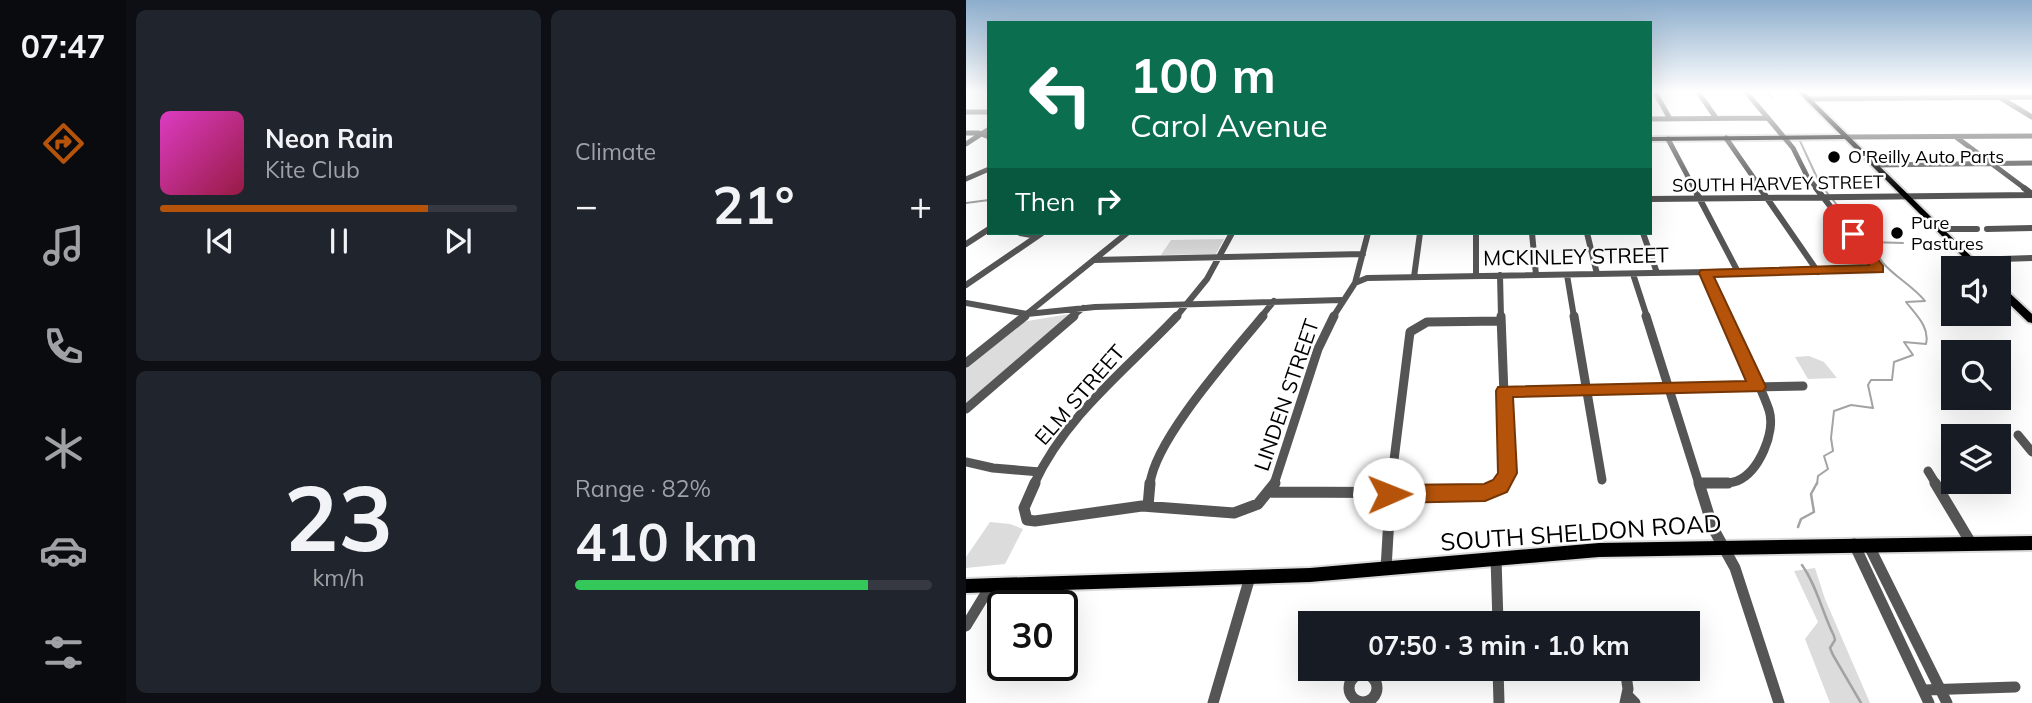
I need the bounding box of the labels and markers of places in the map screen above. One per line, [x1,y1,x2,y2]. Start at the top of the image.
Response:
place label: O'Reilly Auto Parts [1848,145,2004,168]
marker: O'Reilly Auto Parts [1826,149,1842,165]
pin [1823,204,1883,264]
place label: Pure Pastures [1911,211,1984,255]
marker: Pure Pastures [1889,225,1905,241]

